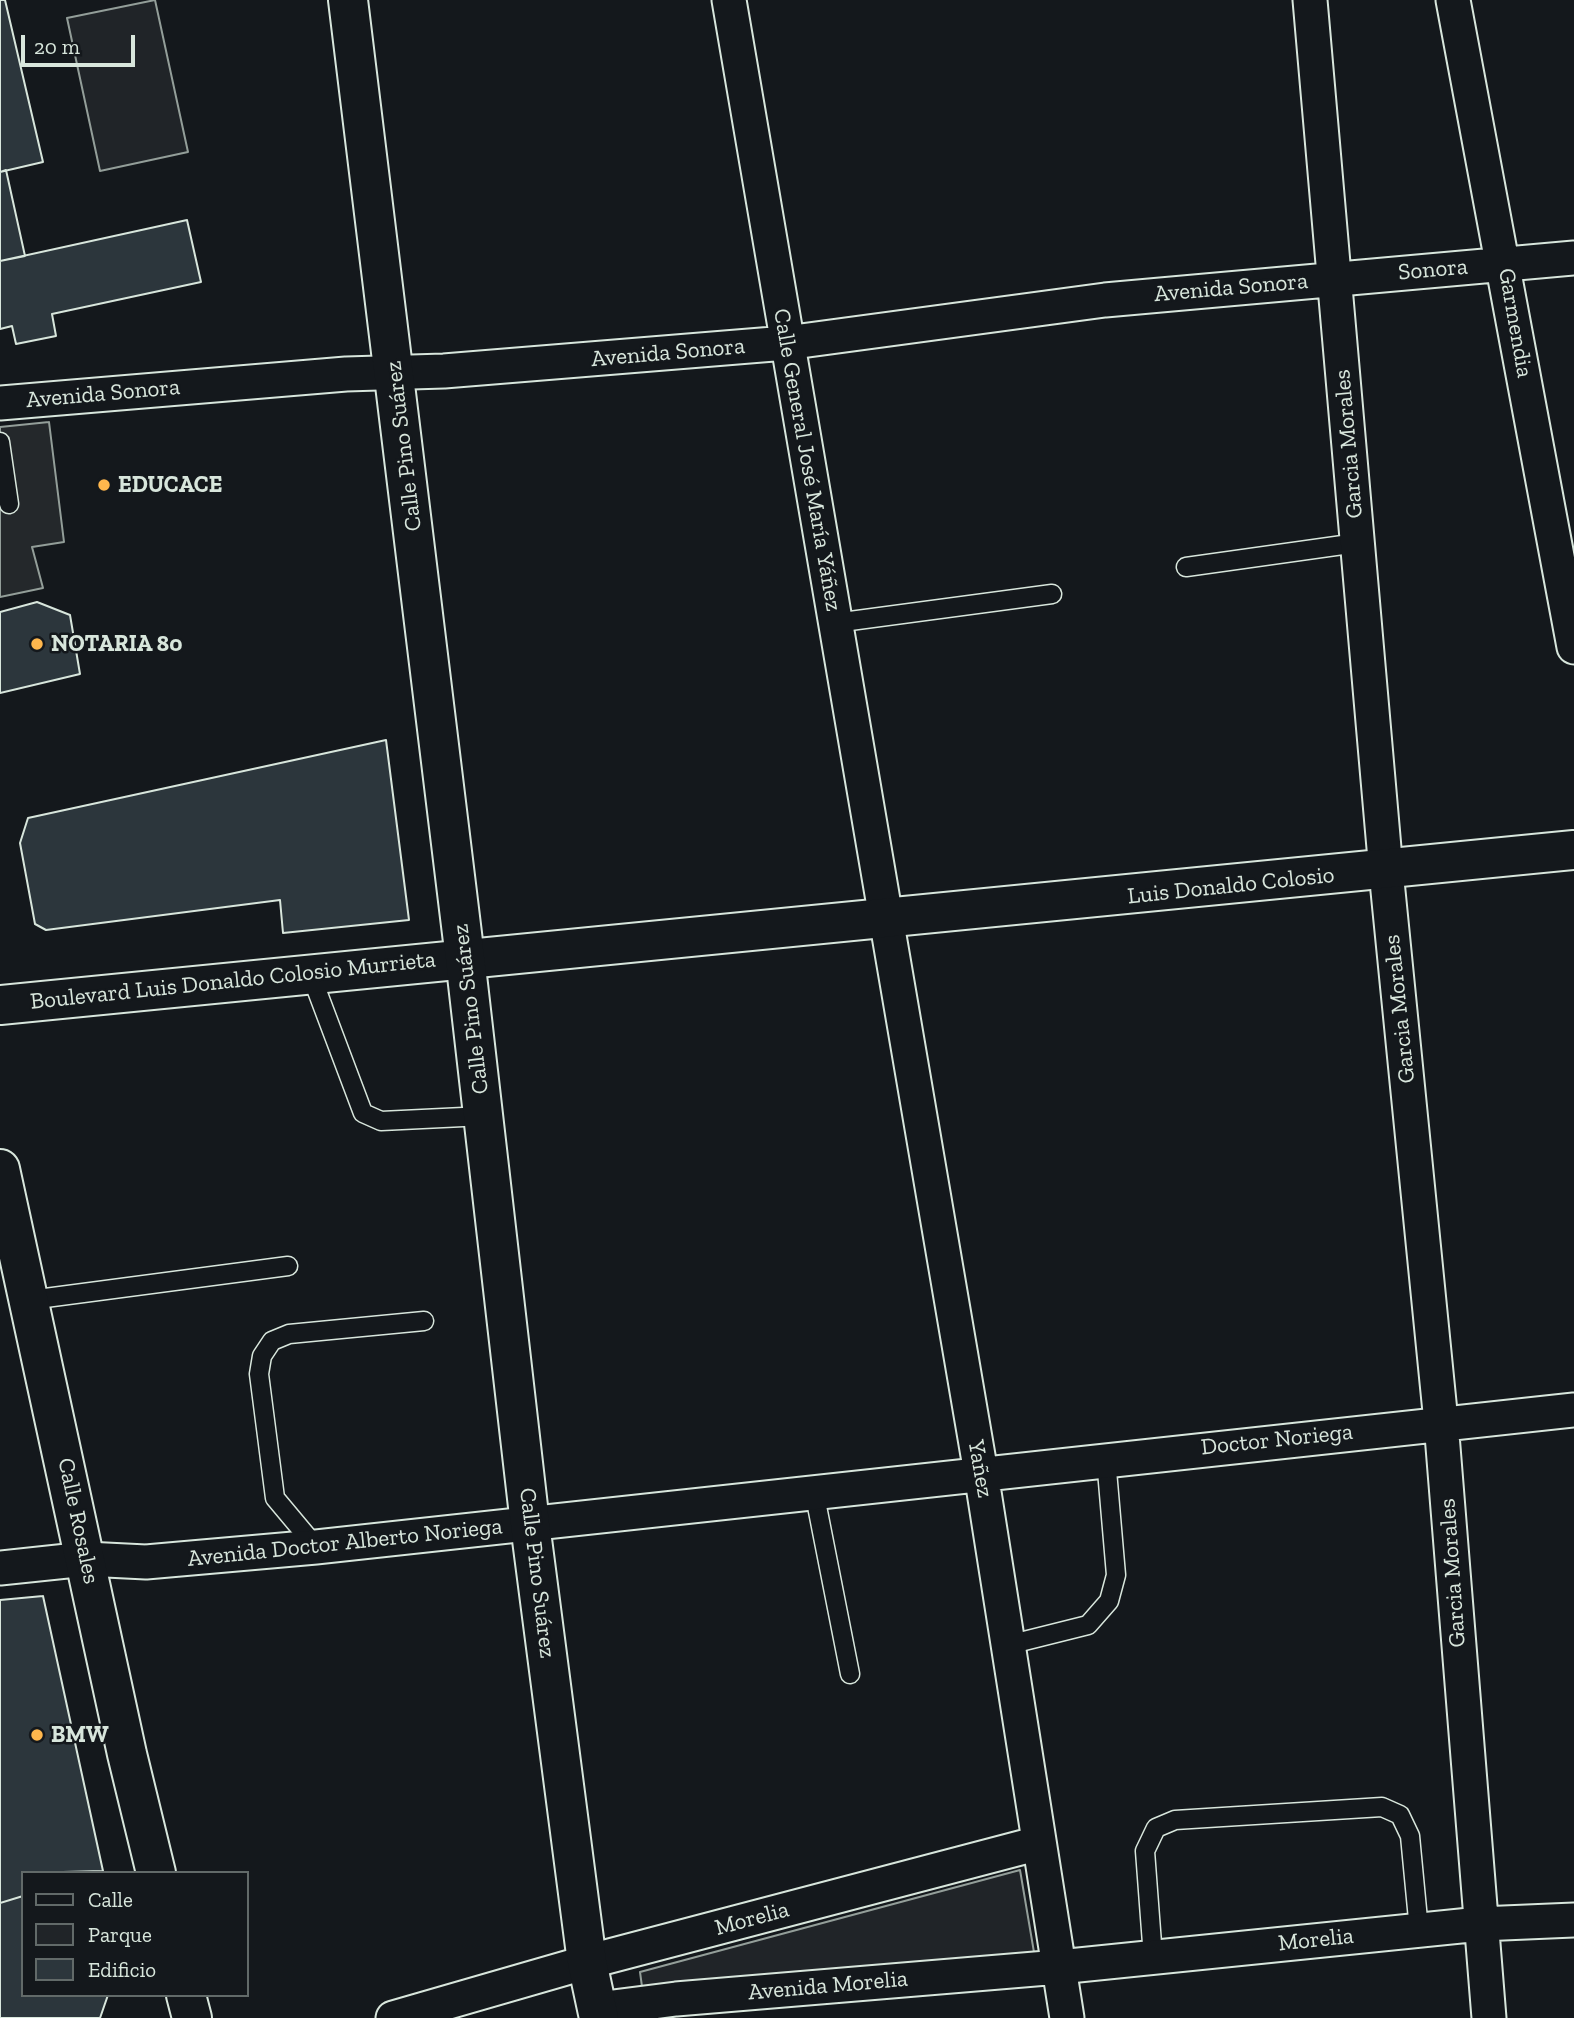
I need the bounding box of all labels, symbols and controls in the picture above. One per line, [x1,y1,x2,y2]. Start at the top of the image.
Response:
scale bar [24,21,138,65]
text: 20 m [34,34,80,59]
street label: Sonora [1397,253,1469,287]
street label: Garmendia [1492,266,1538,380]
street label: Avenida Sonora [1153,268,1309,308]
street label: Calle General José María Yáñez [767,307,847,613]
street label: Avenida Sonora [590,333,746,373]
street label: Calle Pino Suárez [380,359,428,533]
street label: Garcia Morales [1329,368,1369,520]
street label: Avenida Sonora [25,374,181,414]
place label: EDUCACE [118,471,222,499]
marker: EDUCACE [96,477,112,493]
place label: NOTARIA 80 [51,630,182,658]
marker: NOTARIA 80 [29,636,45,652]
street label: Luis Donaldo Colosio [1126,861,1336,911]
street label: Calle Pino Suárez [447,922,495,1096]
street label: Garcia Morales [1378,933,1422,1085]
street label: Boulevard Luis Donaldo Colosio Murrieta [29,946,437,1016]
street label: Doctor Noriega [1200,1418,1354,1462]
street label: Yañez [961,1438,999,1500]
street label: Calle Rosales [51,1455,105,1587]
street label: Calle Pino Suárez [513,1486,561,1660]
street label: Garcia Morales [1434,1498,1472,1648]
street label: Avenida Doctor Alberto Noriega [186,1513,504,1573]
place label: BMW [51,1721,109,1749]
marker: BMW [29,1727,45,1743]
legend [21,1871,248,1997]
text: Calle [88,1887,133,1912]
street label: Morelia [712,1896,792,1942]
text: Parque [88,1922,152,1947]
street label: Morelia [1277,1922,1355,1958]
text: Edificio [88,1957,156,1982]
street label: Avenida Morelia [747,1965,909,2007]

